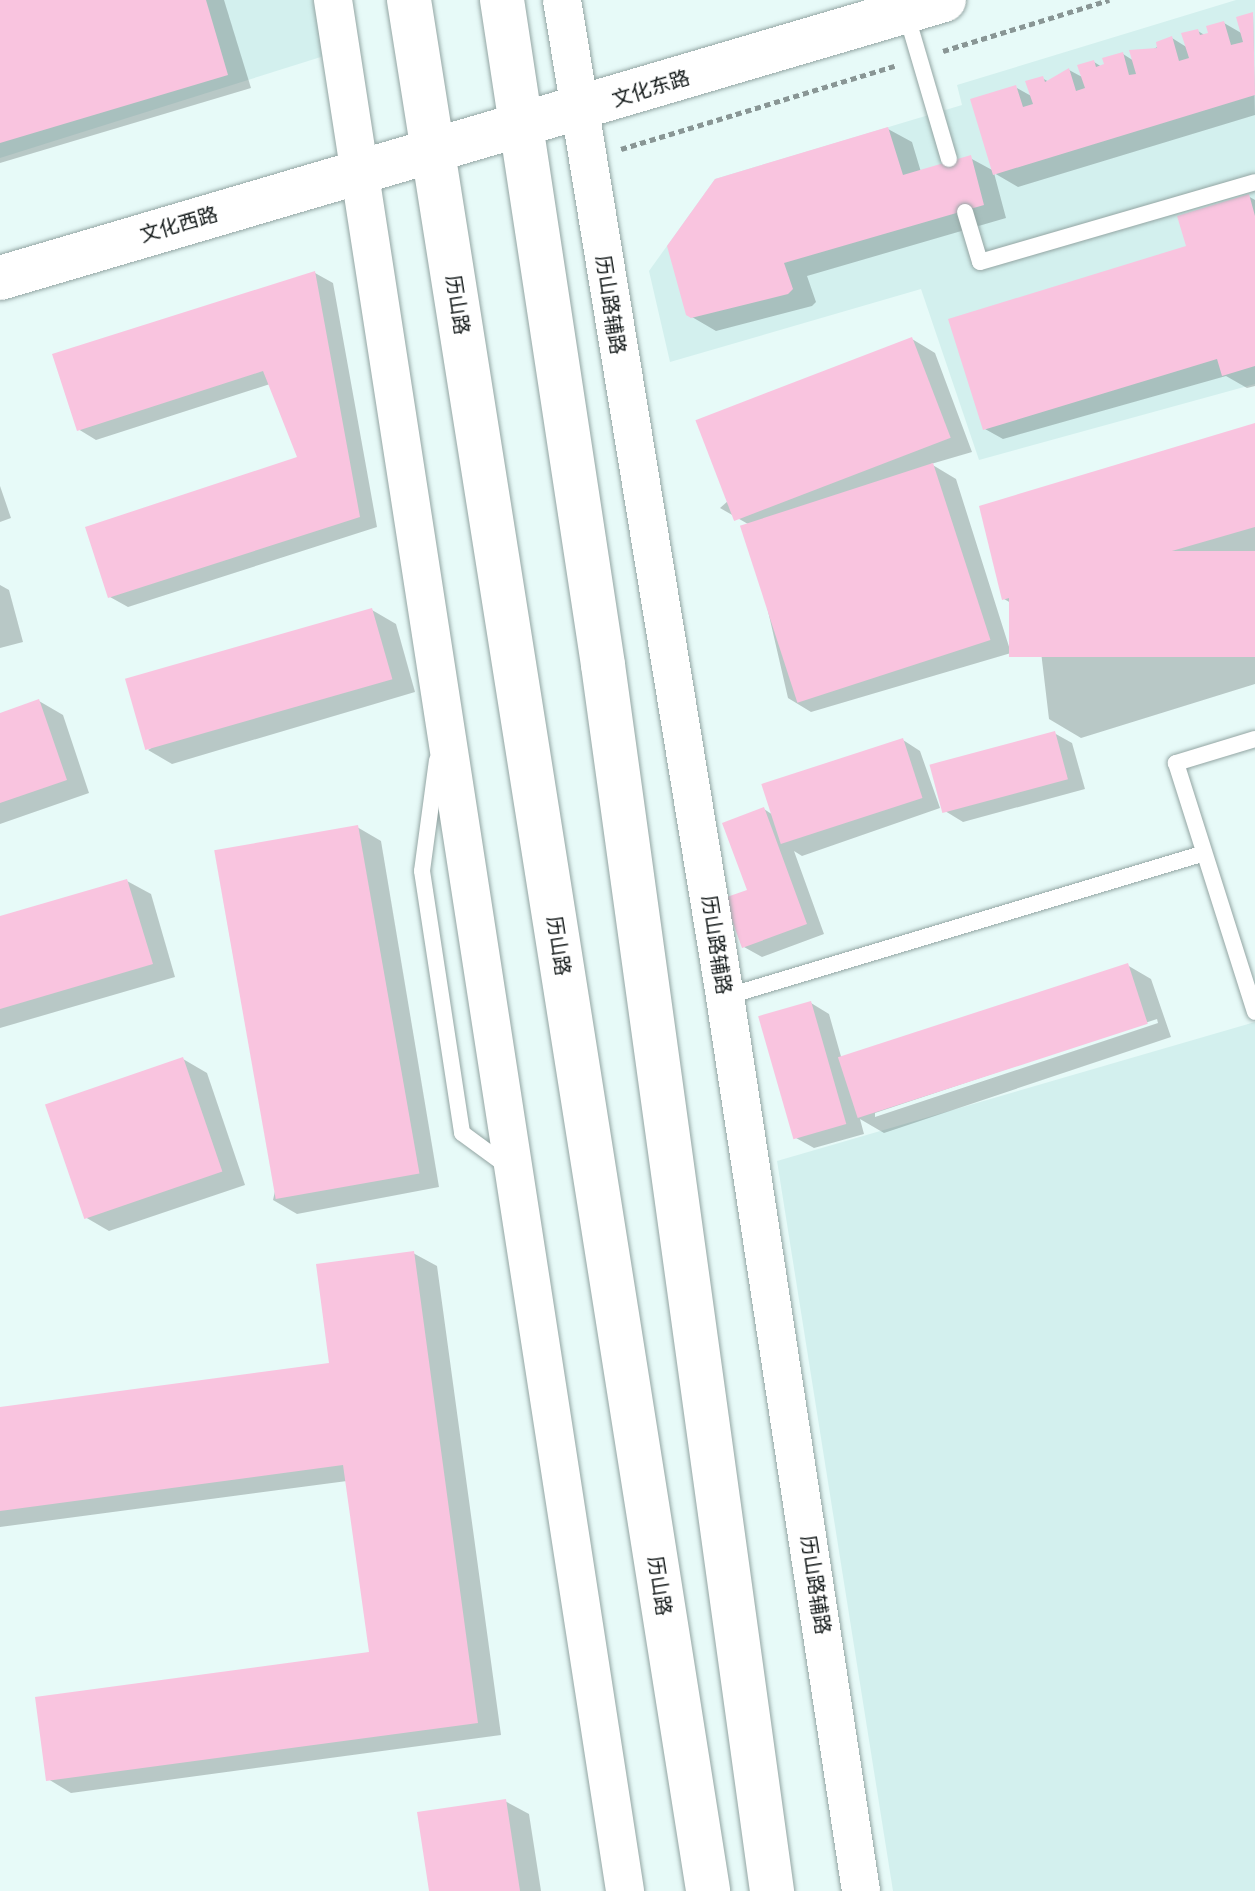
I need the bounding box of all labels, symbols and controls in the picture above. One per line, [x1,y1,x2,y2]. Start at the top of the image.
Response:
street label: 文化东路 [609,66,693,112]
street label: 文化西路 [137,202,221,248]
street label: 历山路辅路 [590,254,630,356]
street label: 历山路 [440,273,474,337]
street label: 历山路辅路 [696,894,736,996]
street label: 历山路 [541,914,575,978]
street label: 历山路辅路 [795,1534,835,1636]
street label: 历山路 [642,1554,676,1618]

